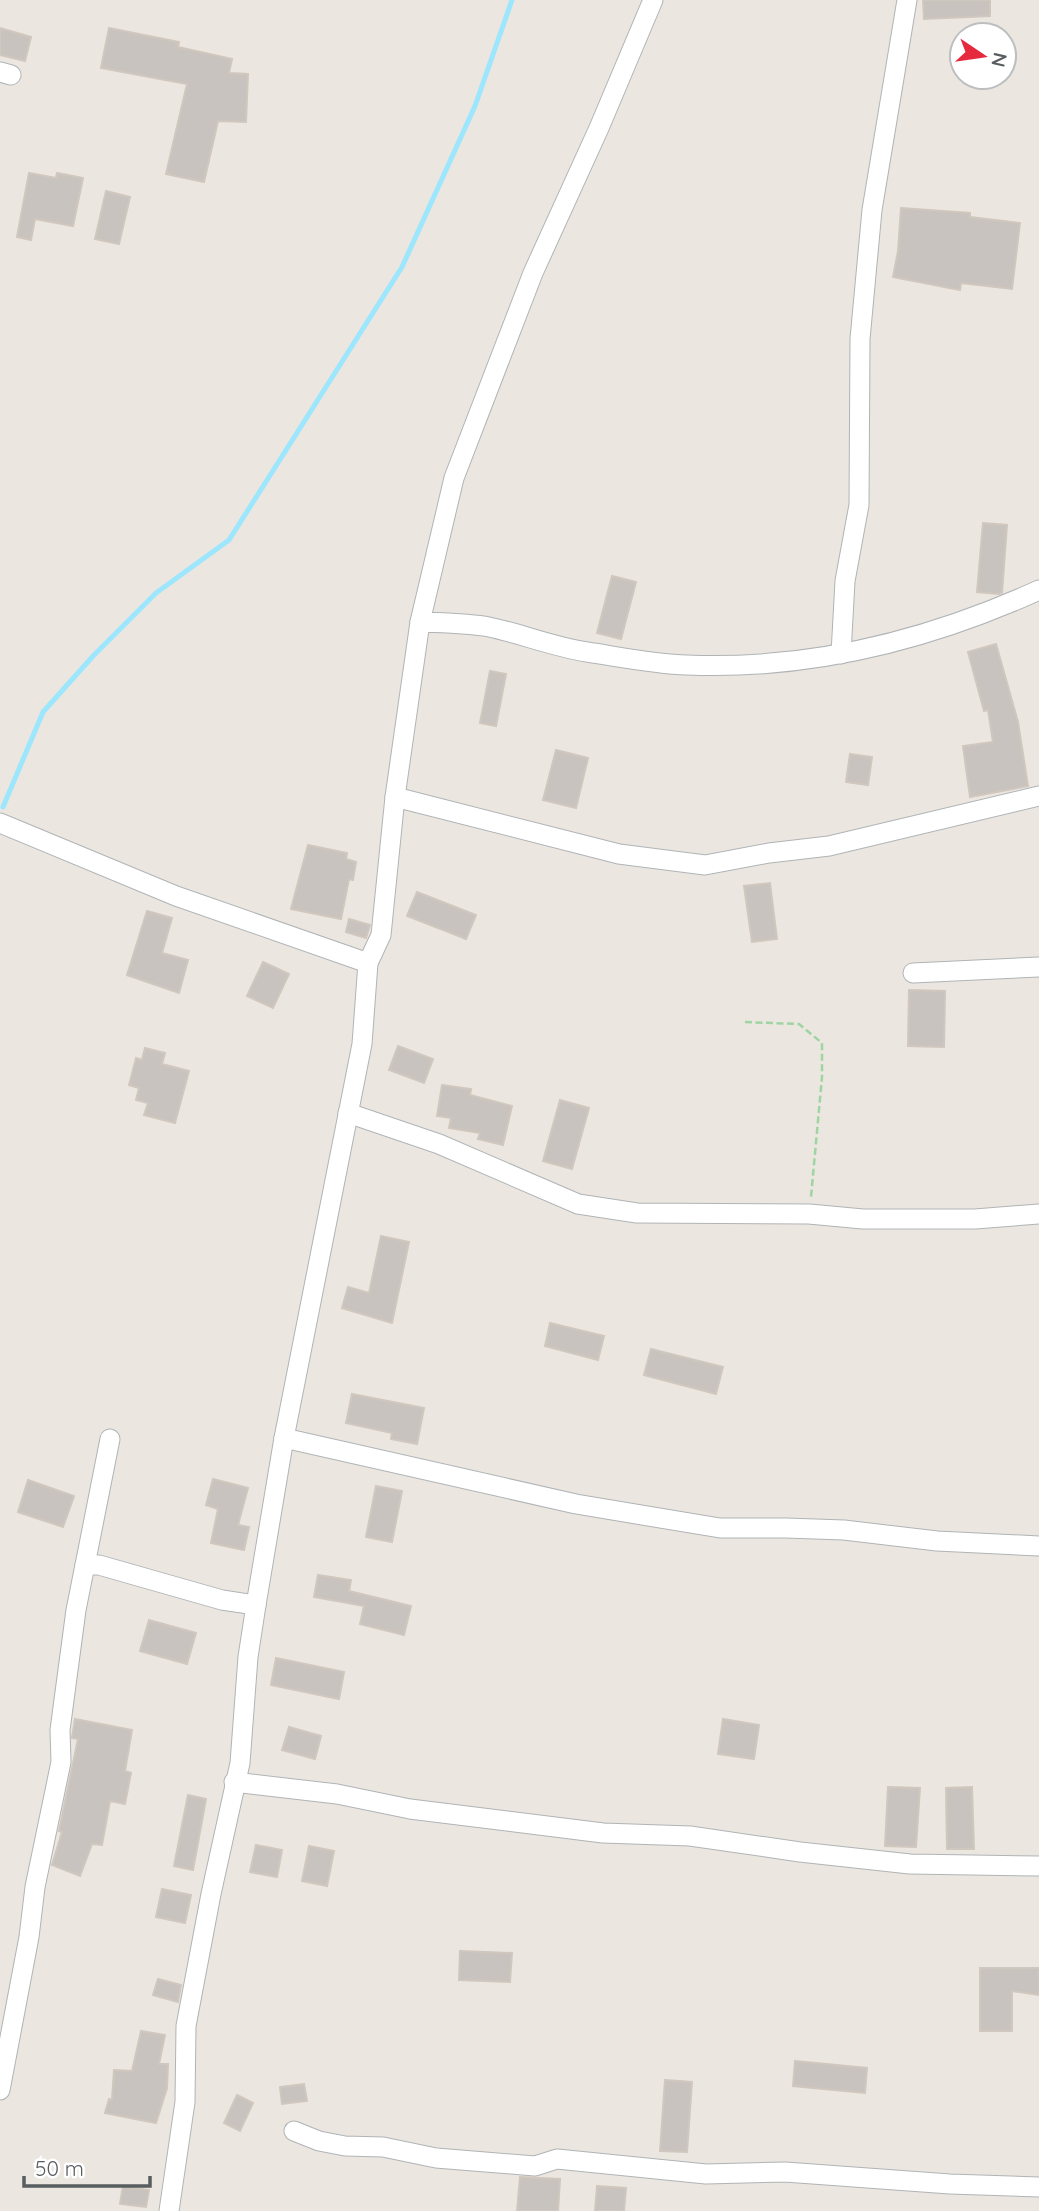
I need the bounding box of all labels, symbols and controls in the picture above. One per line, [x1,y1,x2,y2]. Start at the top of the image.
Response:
north arrow [948,21,1018,91]
text: N [986,50,1013,69]
scale bar [24,2144,150,2188]
text: 50 m [35,2155,84,2181]

